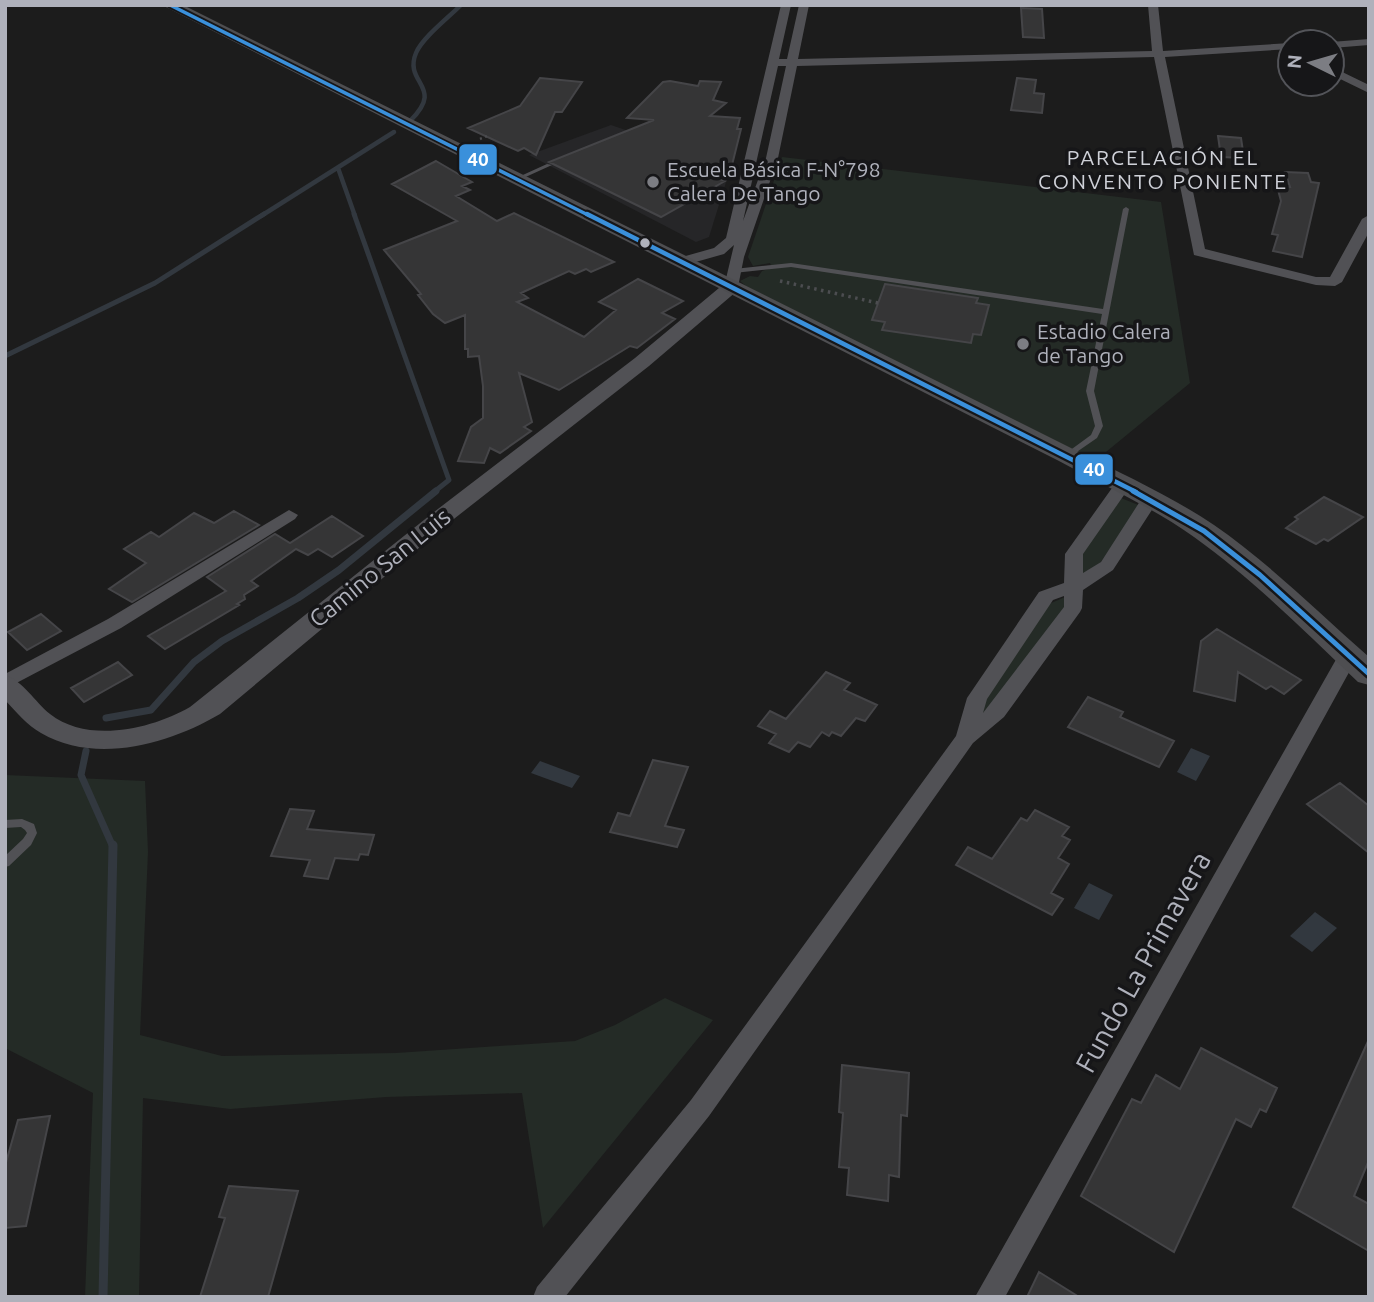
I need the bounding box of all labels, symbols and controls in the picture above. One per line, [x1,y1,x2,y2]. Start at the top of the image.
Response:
north arrow [1276,28,1346,98]
text: N [1282,53,1306,70]
line badge: 40 [458,143,498,176]
district label: PARCELACIÓN EL CONVENTO PONIENTE [1038,145,1288,193]
text: 40 [467,148,489,170]
place label: Escuela Básica F-N°798 Calera De Tango [667,157,881,205]
marker: Escuela Básica F-N°798 Calera De Tango [645,174,661,190]
unlabelled marker [638,236,652,250]
place label: Estadio Calera de Tango [1037,319,1171,367]
marker: Estadio Calera de Tango [1015,336,1031,352]
line badge: 40 [1074,453,1114,486]
text: 40 [1083,458,1105,480]
street label: Camino San Luis [304,503,455,633]
street label: Fundo La Primavera [1069,846,1216,1077]

